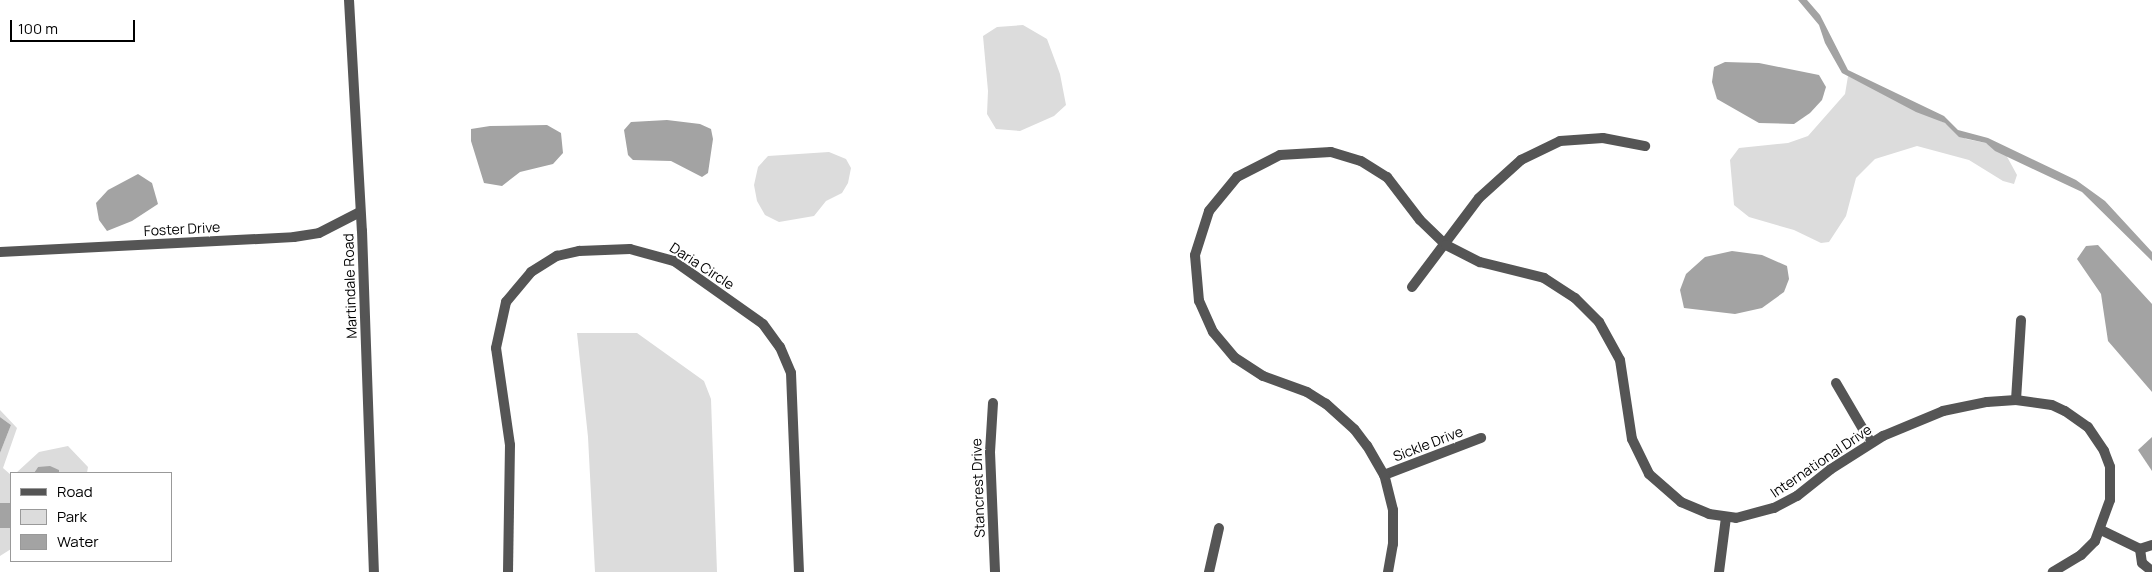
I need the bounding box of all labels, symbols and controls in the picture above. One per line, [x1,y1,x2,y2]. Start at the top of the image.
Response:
scale bar [12,10,138,42]
text: 100 m [18,18,58,39]
street label: Foster Drive [143,219,221,239]
street label: Martindale Road [340,233,360,339]
street label: Daria Circle [667,239,737,293]
street label: International Drive [1767,421,1875,501]
street label: Sickle Drive [1391,423,1465,465]
street label: Stancrest Drive [968,438,988,538]
legend [10,472,172,562]
text: Road [57,481,93,502]
text: Park [57,506,87,527]
text: Water [57,531,99,552]

